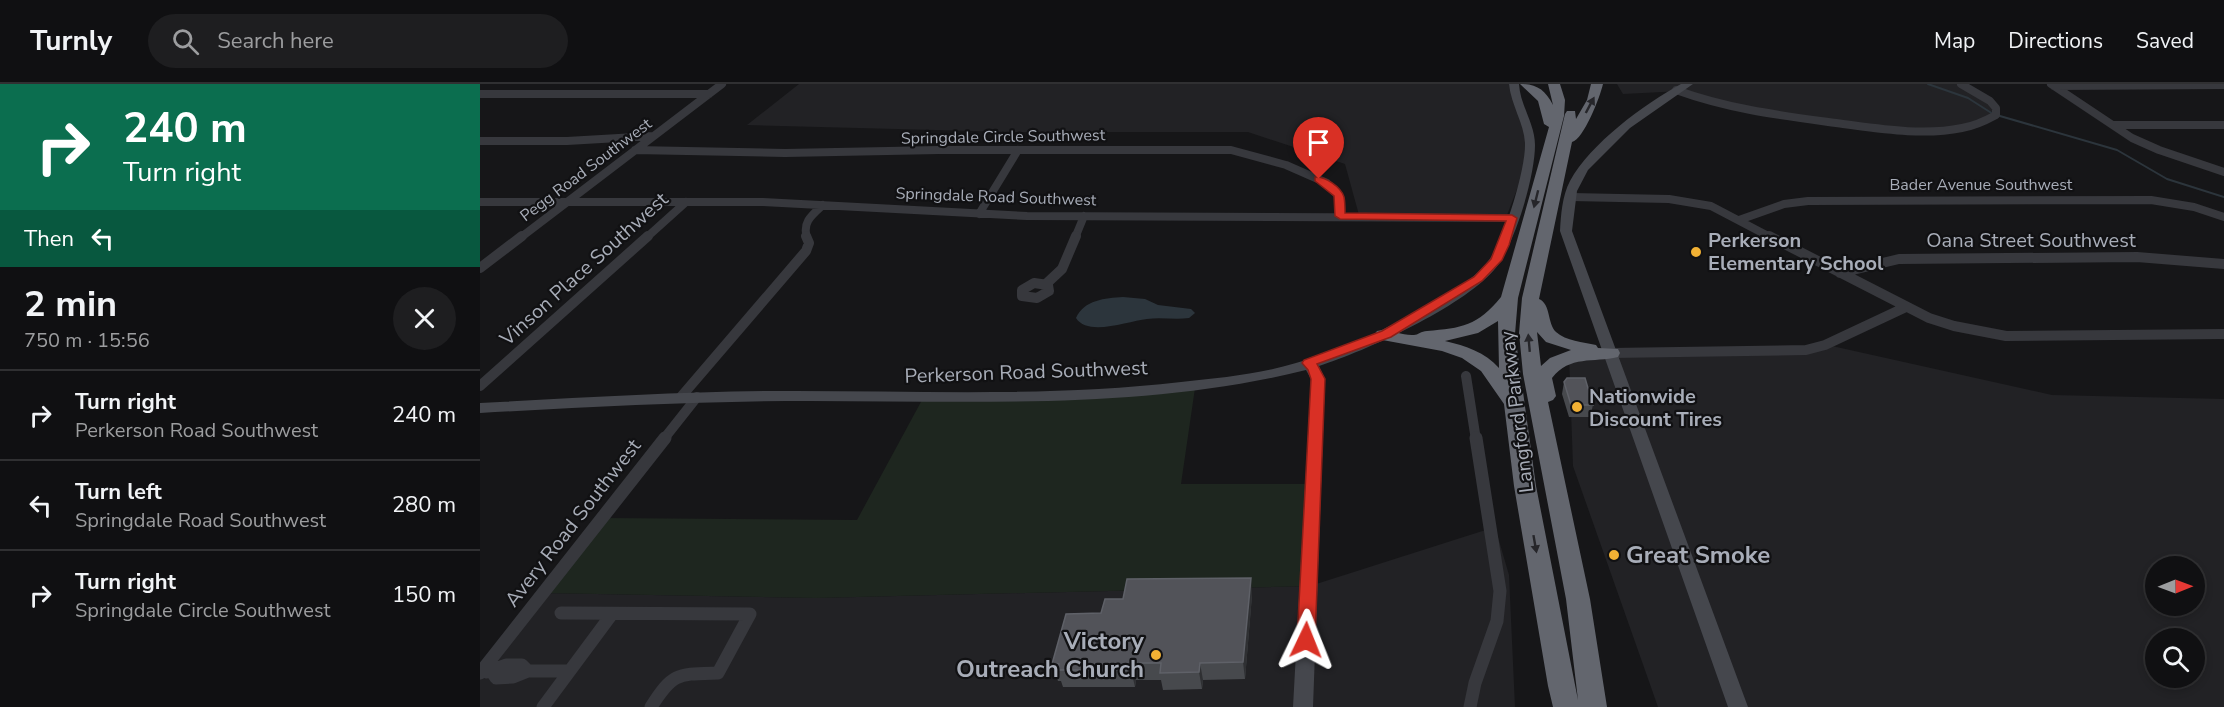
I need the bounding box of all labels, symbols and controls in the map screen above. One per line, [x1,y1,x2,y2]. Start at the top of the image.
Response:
search box [148,14,568,68]
text: Turnly [30,22,112,60]
icon: search [169,25,202,58]
text: Search here [217,26,334,56]
text: Map [1934,27,1975,55]
text: Directions [2008,27,2103,55]
text: Saved [2136,27,2194,55]
one-way arrow [1585,96,1595,113]
text: 240 m [123,100,247,157]
icon: right [24,108,102,186]
street label: Pegg Road Southwest [516,113,657,227]
pin [1293,117,1344,179]
street label: Springdale Circle Southwest [901,124,1106,150]
icon: arrive [1302,126,1335,159]
text: Turn right [123,154,241,191]
street label: Bader Avenue Southwest [1890,174,2073,196]
street label: Springdale Road Southwest [895,183,1097,212]
street label: Vinson Place Southwest [493,185,675,353]
one-way arrow [1531,190,1541,208]
icon: left [86,222,119,255]
text: Then [24,224,74,254]
place label: Perkerson Elementary School [1708,227,1884,277]
street label: Oana Street Southwest [1926,227,2137,254]
marker: Perkerson Elementary School [1689,245,1703,259]
text: 2 min [24,280,117,329]
button: close [393,287,456,350]
text: 750 m · 15:56 [24,327,150,354]
street label: Langford Parkway [1494,329,1540,494]
one-way arrow [1524,333,1534,352]
street label: Perkerson Road Southwest [904,354,1149,390]
place label: Nationwide Discount Tires [1589,383,1722,433]
text: Turn right [75,387,176,417]
icon: right [24,399,57,432]
text: 240 m [392,400,456,430]
marker: Nationwide Discount Tires [1570,400,1584,414]
text: Perkerson Road Southwest [75,417,318,444]
street label: Avery Road Southwest [499,433,648,613]
text: Turn left [75,477,162,507]
icon: left [24,489,57,522]
text: 280 m [392,490,456,520]
text: Springdale Road Southwest [75,507,326,534]
one-way arrow [1531,534,1540,553]
place label: Great Smoke [1626,539,1770,571]
marker: Great Smoke [1607,548,1621,562]
north arrow [2145,556,2205,616]
map controls [2145,556,2205,688]
text: Turn right [75,567,176,597]
icon: right [24,579,57,612]
text: 150 m [392,580,456,610]
text: Springdale Circle Southwest [75,597,330,624]
position arrow [1274,608,1338,672]
place label: Victory Outreach Church [956,625,1144,685]
button: search [2145,628,2205,688]
marker: Victory Outreach Church [1149,648,1163,662]

